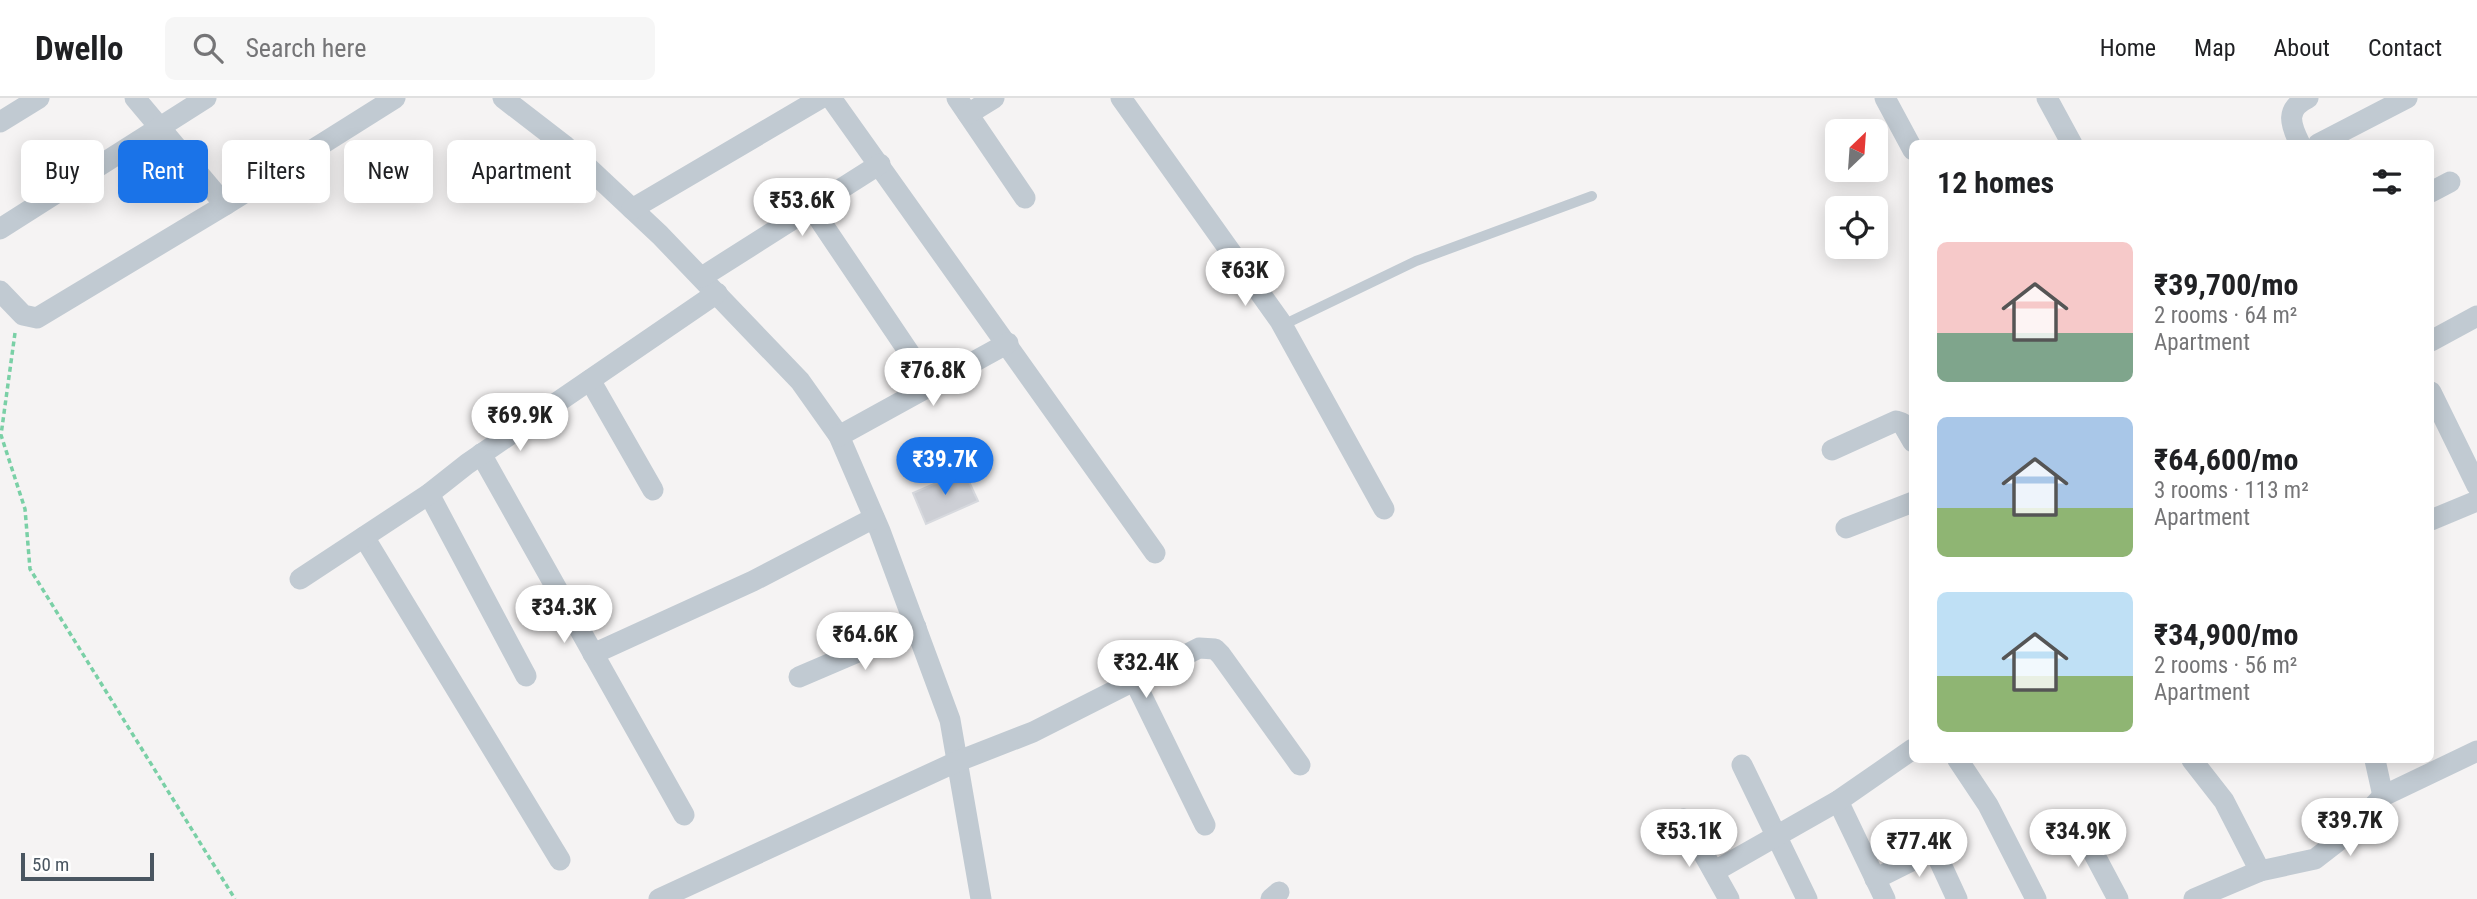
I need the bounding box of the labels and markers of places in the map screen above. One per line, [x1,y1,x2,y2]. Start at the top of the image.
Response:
pin: ₹53.6K [745,178,859,238]
pin: ₹63K [1204,248,1286,308]
pin: ₹76.8K [876,348,990,408]
pin: ₹69.9K [463,394,577,453]
pin: ₹39.7K [888,438,1002,497]
pin: ₹34.3K [507,586,621,645]
pin: ₹64.6K [808,612,922,672]
pin: ₹32.4K [1089,640,1203,700]
pin: ₹39.7K [2293,798,2407,858]
pin: ₹53.1K [1632,810,1746,869]
pin: ₹34.9K [2021,810,2135,869]
pin: ₹77.4K [1862,820,1976,879]

